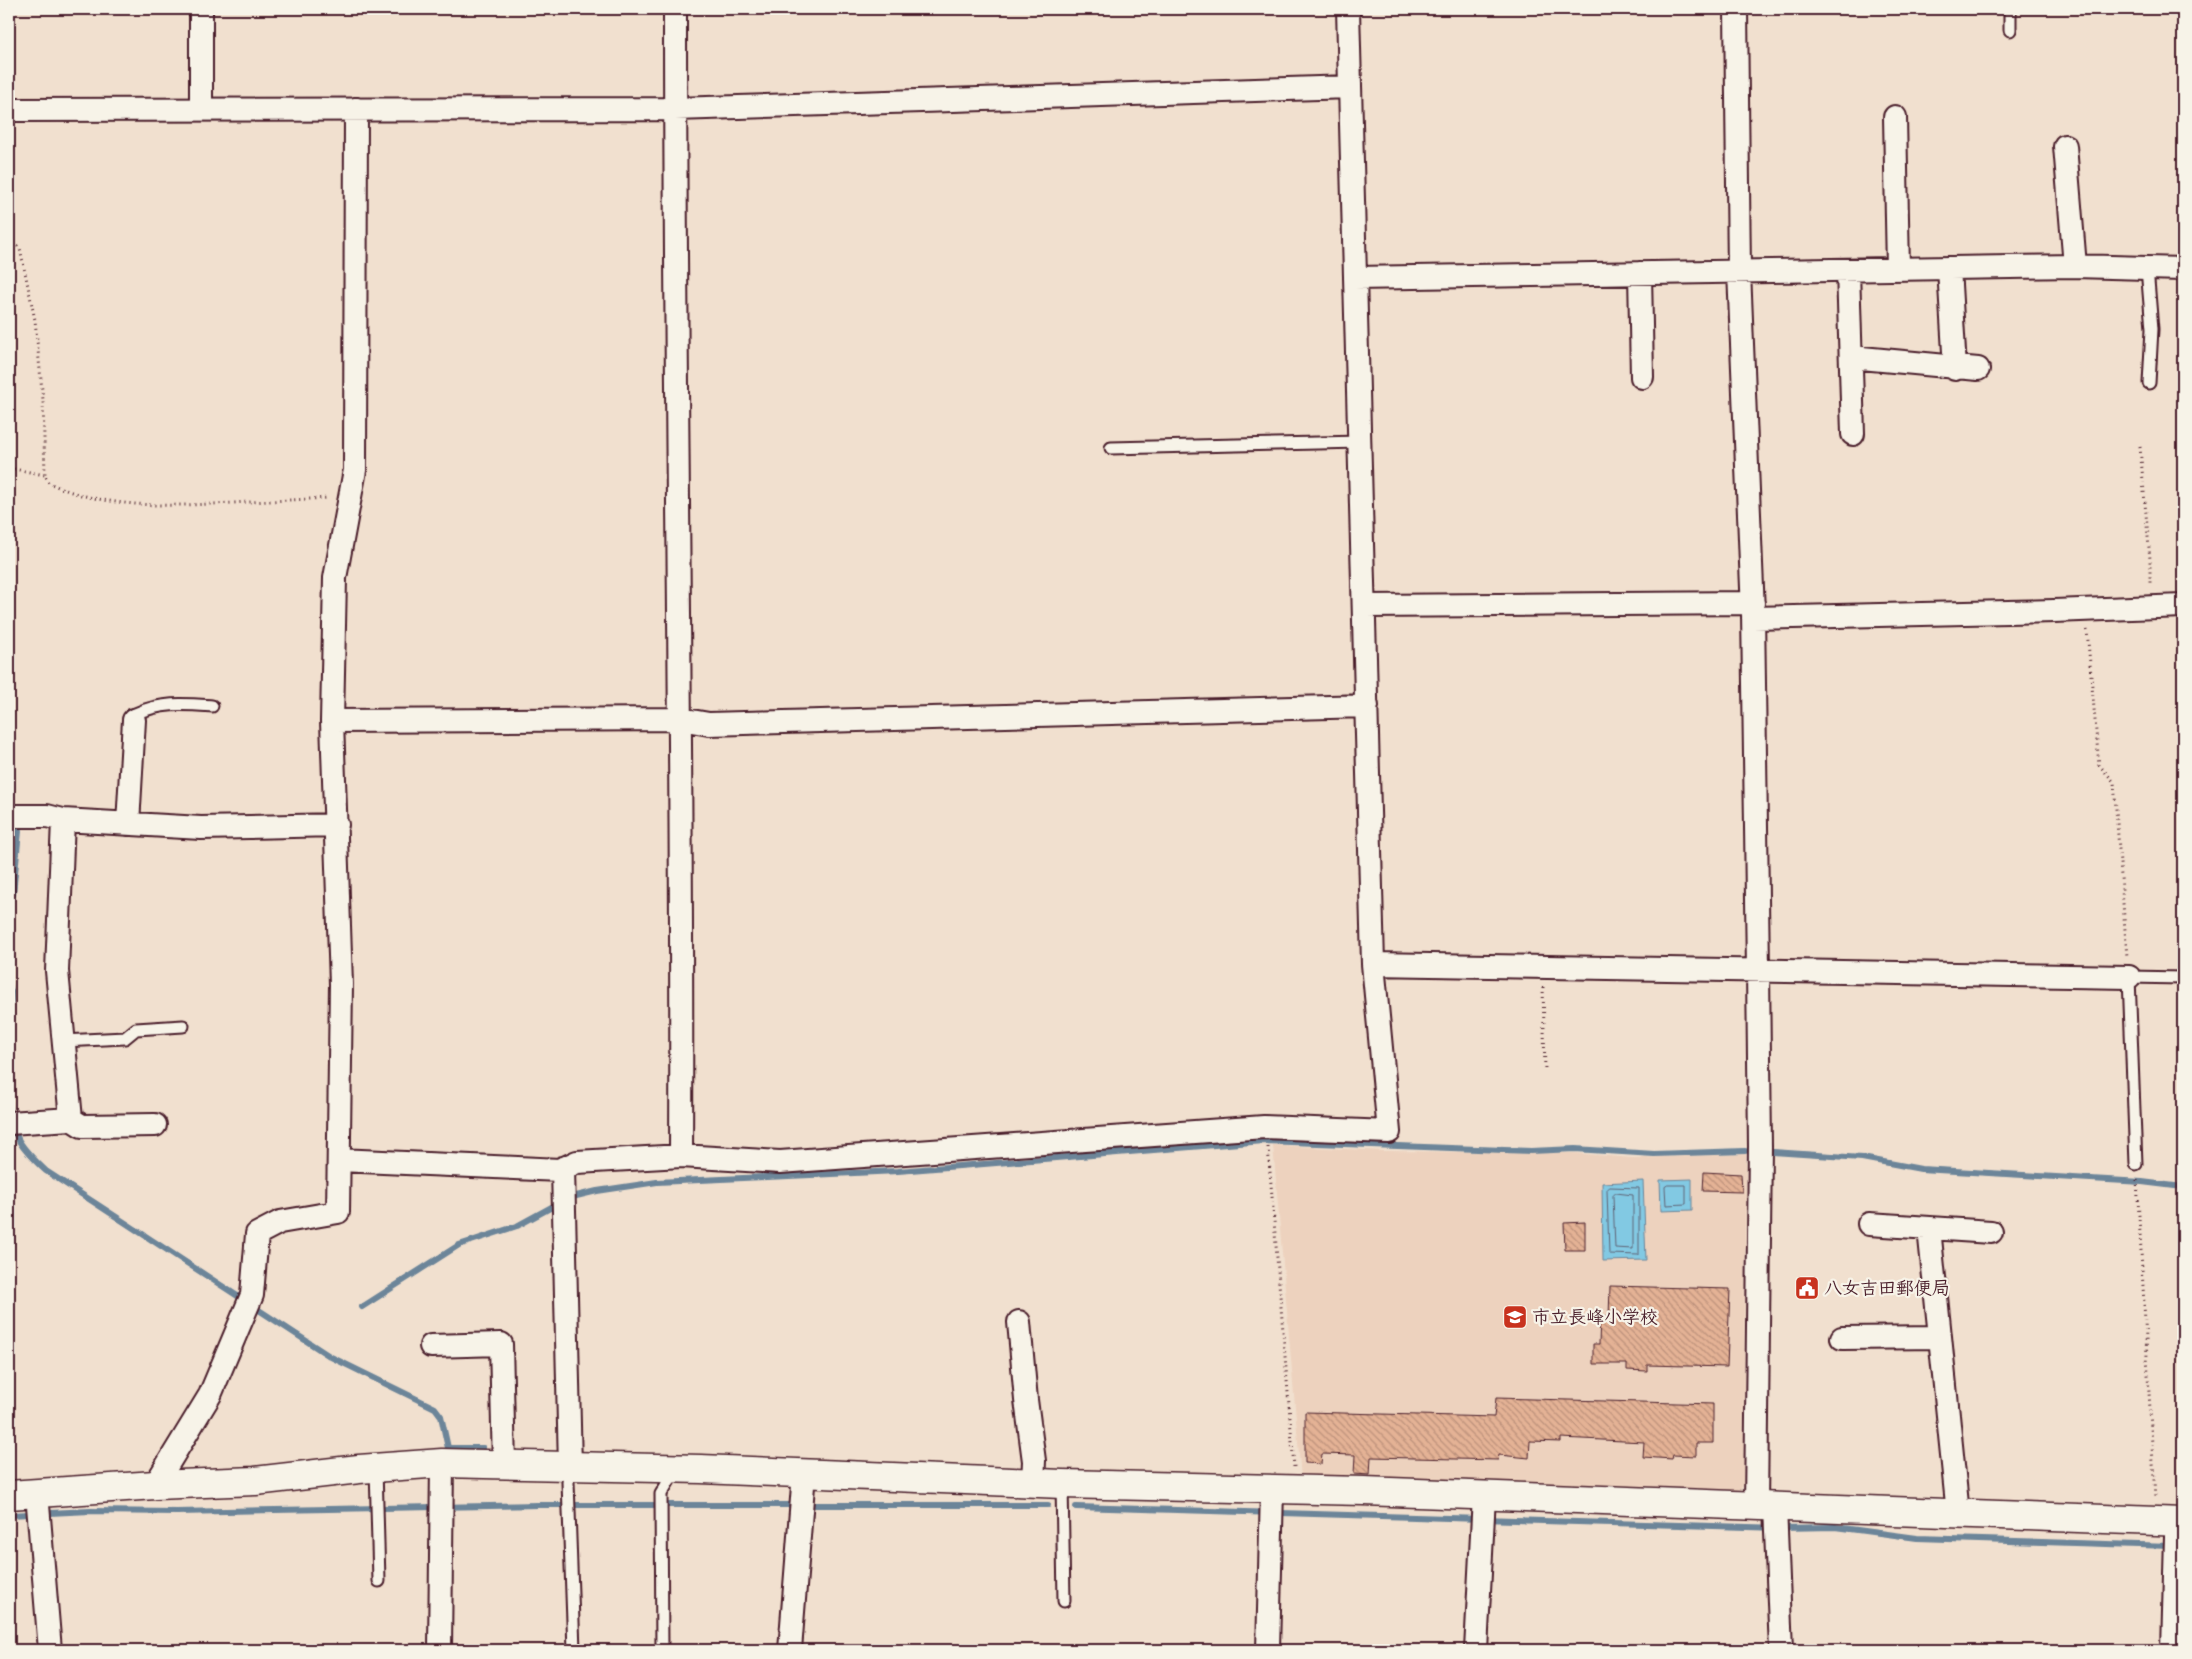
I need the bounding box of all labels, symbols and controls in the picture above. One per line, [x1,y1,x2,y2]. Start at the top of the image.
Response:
public building icon: 八女吉田郵便局 [1794,1275,1820,1301]
place label: 八女吉田郵便局 [1824,1277,1950,1301]
school or university icon: 市立長峰小学校 [1502,1304,1528,1330]
place label: 市立長峰小学校 [1532,1306,1658,1330]

